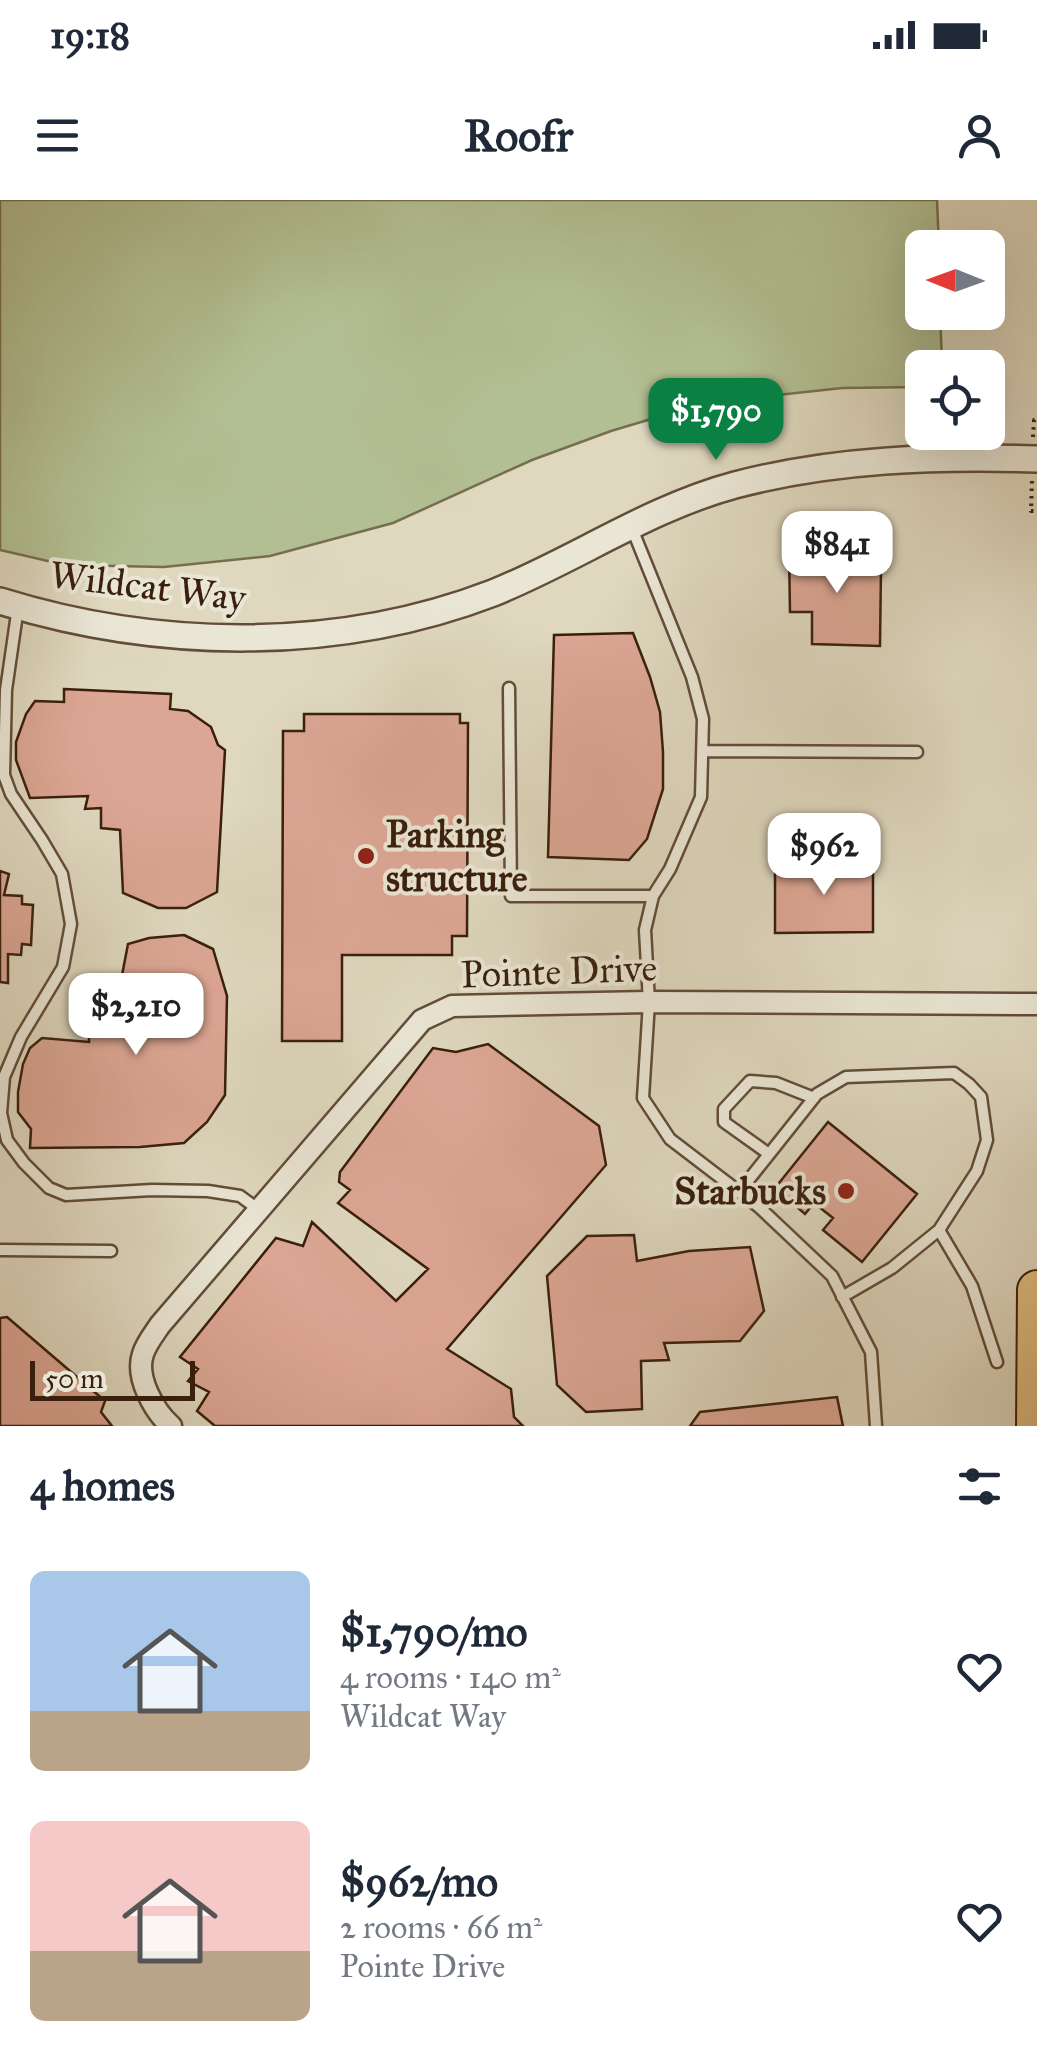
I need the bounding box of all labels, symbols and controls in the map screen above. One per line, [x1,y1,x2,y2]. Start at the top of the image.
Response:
text: 19:18 [50,12,130,58]
icon: menu [30,108,85,163]
text: Roofr [464,108,573,163]
icon: person [952,108,1007,163]
north arrow [905,230,1005,330]
map controls [905,230,1005,450]
button: locate [905,350,1005,450]
pin: $1,790 [635,378,797,463]
text: $1,790 [670,391,762,430]
pin: $841 [778,511,896,596]
text: $841 [804,524,870,563]
street label: Wildcat Way [47,551,250,621]
place label: Parking structure [386,811,528,901]
pin: $962 [765,813,883,898]
text: $962 [790,826,858,865]
marker: Parking structure [355,845,377,867]
street label: Pointe Drive [460,945,658,997]
pin: $2,210 [55,973,217,1058]
text: $2,210 [91,986,181,1025]
place label: Starbucks [674,1168,826,1214]
marker: Starbucks [835,1180,857,1202]
scale bar [30,1356,195,1400]
text: 50 m [45,1361,104,1396]
icon: filters [952,1459,1007,1514]
text: 4 homes [30,1460,175,1512]
text: $1,790/mo [340,1606,528,1658]
icon: home [110,1611,230,1731]
icon: heart [952,1644,1007,1699]
text: 4 rooms · 140 m² [340,1658,561,1697]
text: Wildcat Way [340,1697,506,1736]
text: $962/mo [340,1856,498,1908]
icon: home [110,1861,230,1981]
icon: heart [952,1894,1007,1949]
text: 2 rooms · 66 m² [340,1908,542,1947]
text: Pointe Drive [340,1947,505,1986]

